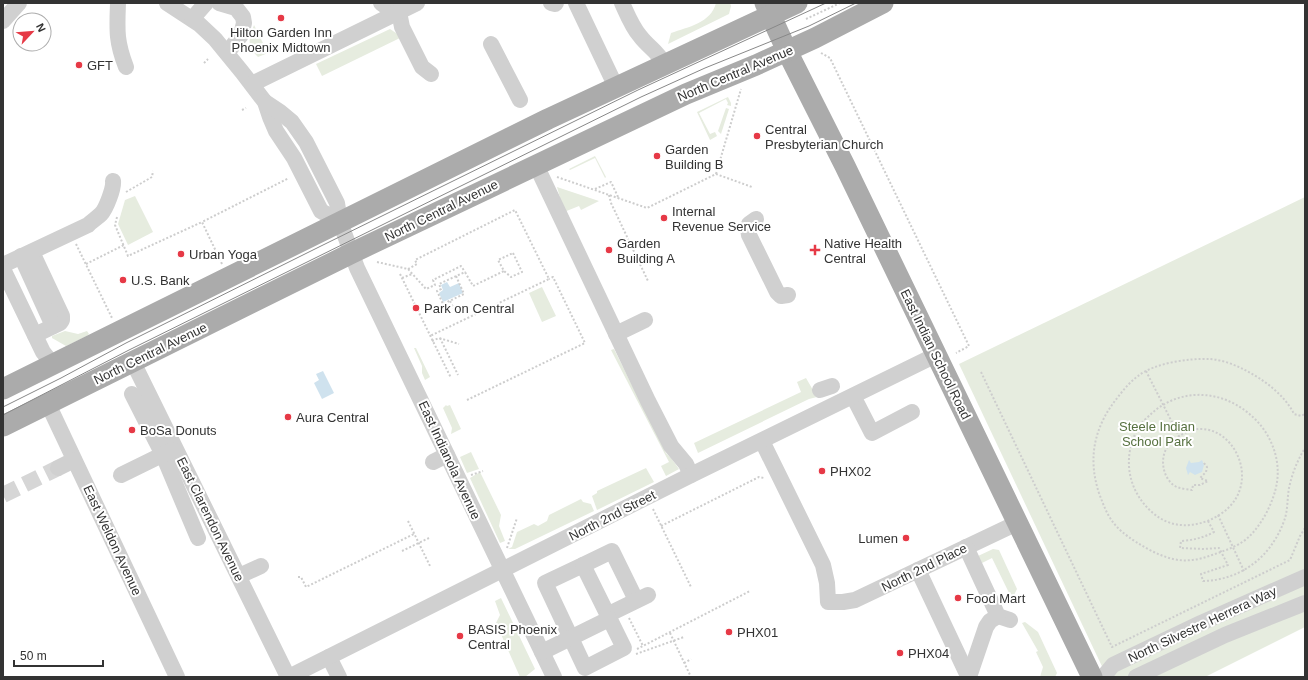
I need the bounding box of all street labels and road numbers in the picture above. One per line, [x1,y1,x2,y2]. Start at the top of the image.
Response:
street label: North Central Avenue [675,42,795,105]
street label: North Central Avenue [382,177,500,244]
street label: East Indian School Road [897,287,974,422]
street label: North Central Avenue [91,320,209,387]
street label: East Indianola Avenue [415,399,484,522]
street label: East Clarendon Avenue [174,455,247,584]
street label: East Weldon Avenue [80,483,145,598]
street label: North 2nd Street [566,487,658,544]
street label: North 2nd Place [879,540,969,595]
street label: North Silvestre Herrera Way [1126,583,1279,665]

